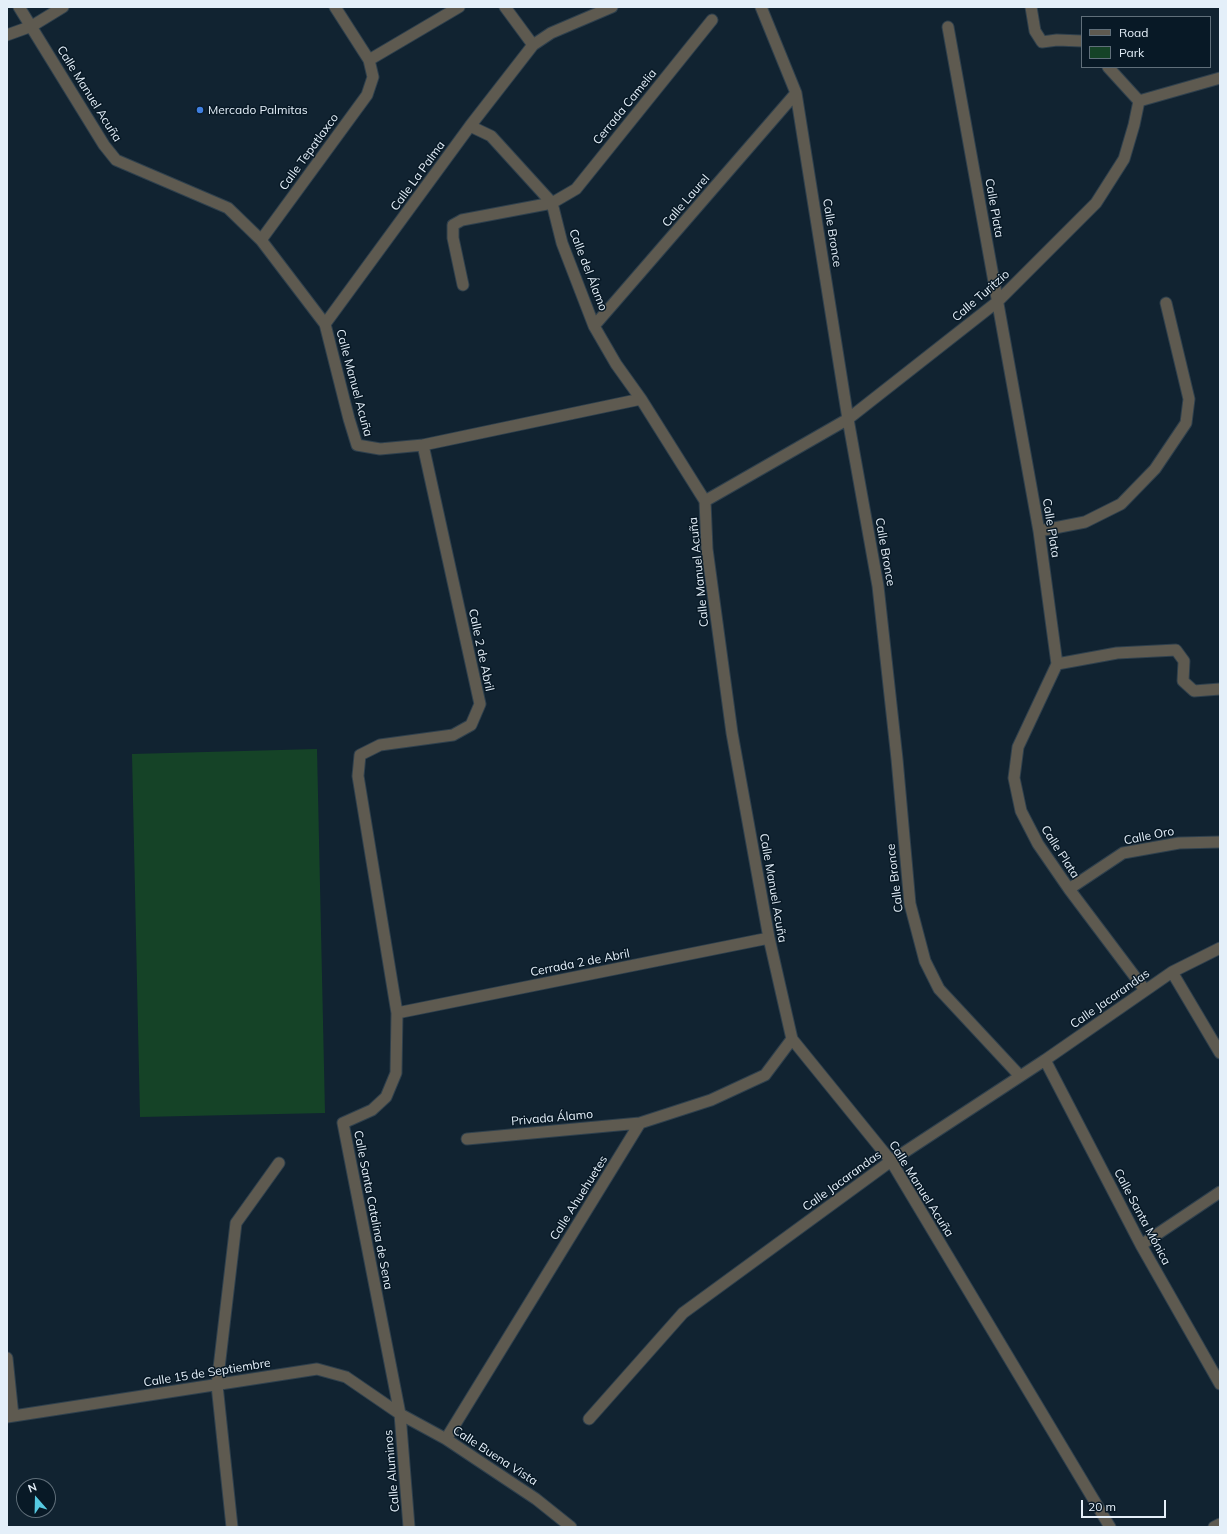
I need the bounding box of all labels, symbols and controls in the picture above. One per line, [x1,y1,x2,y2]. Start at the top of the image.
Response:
legend [1081,16,1211,68]
text: Road [1119,25,1148,40]
street label: Calle Manuel Acuña [54,43,124,145]
text: Park [1119,45,1144,60]
street label: Cerrada Camelia [590,66,660,148]
place label: Mercado Palmitas [208,103,308,117]
marker: Mercado Palmitas [195,105,205,115]
street label: Calle Tepatlaxco [276,111,342,193]
street label: Calle La Palma [388,138,448,214]
street label: Calle Laurel [659,172,713,230]
street label: Calle Plata [982,177,1006,239]
street label: Calle Bronce [819,198,845,268]
street label: Calle del Álamo [566,227,610,313]
street label: Calle Turitzio [949,267,1013,325]
street label: Calle Manuel Acuña [333,328,375,438]
street label: Calle Plata [1039,497,1063,559]
street label: Calle Manuel Acuña [686,516,712,628]
street label: Calle Bronce [872,517,898,587]
street label: Calle 2 de Abril [465,607,497,693]
street label: Calle Plata [1038,823,1082,881]
street label: Calle Oro [1123,824,1175,848]
street label: Calle Manuel Acuña [756,832,790,944]
street label: Calle Bronce [884,843,906,913]
street label: Cerrada 2 de Abril [529,946,631,980]
street label: Calle Jacarandas [1067,966,1153,1032]
street label: Privada Álamo [510,1107,594,1129]
street label: Calle Santa Catalina de Sena [351,1129,395,1291]
street label: Calle Manuel Acuña [886,1138,956,1240]
street label: Calle Jacarandas [800,1148,884,1214]
street label: Calle Ahuehuetes [547,1153,611,1243]
street label: Calle Santa Mónica [1111,1166,1173,1268]
street label: Calle 15 de Septiembre [143,1356,271,1390]
street label: Calle Buena Vista [450,1423,540,1489]
street label: Calle Aluminos [381,1429,403,1513]
north arrow [16,1478,56,1518]
text: N [26,1480,39,1496]
scale bar [1083,1492,1168,1518]
text: 20 m [1088,1499,1116,1514]

